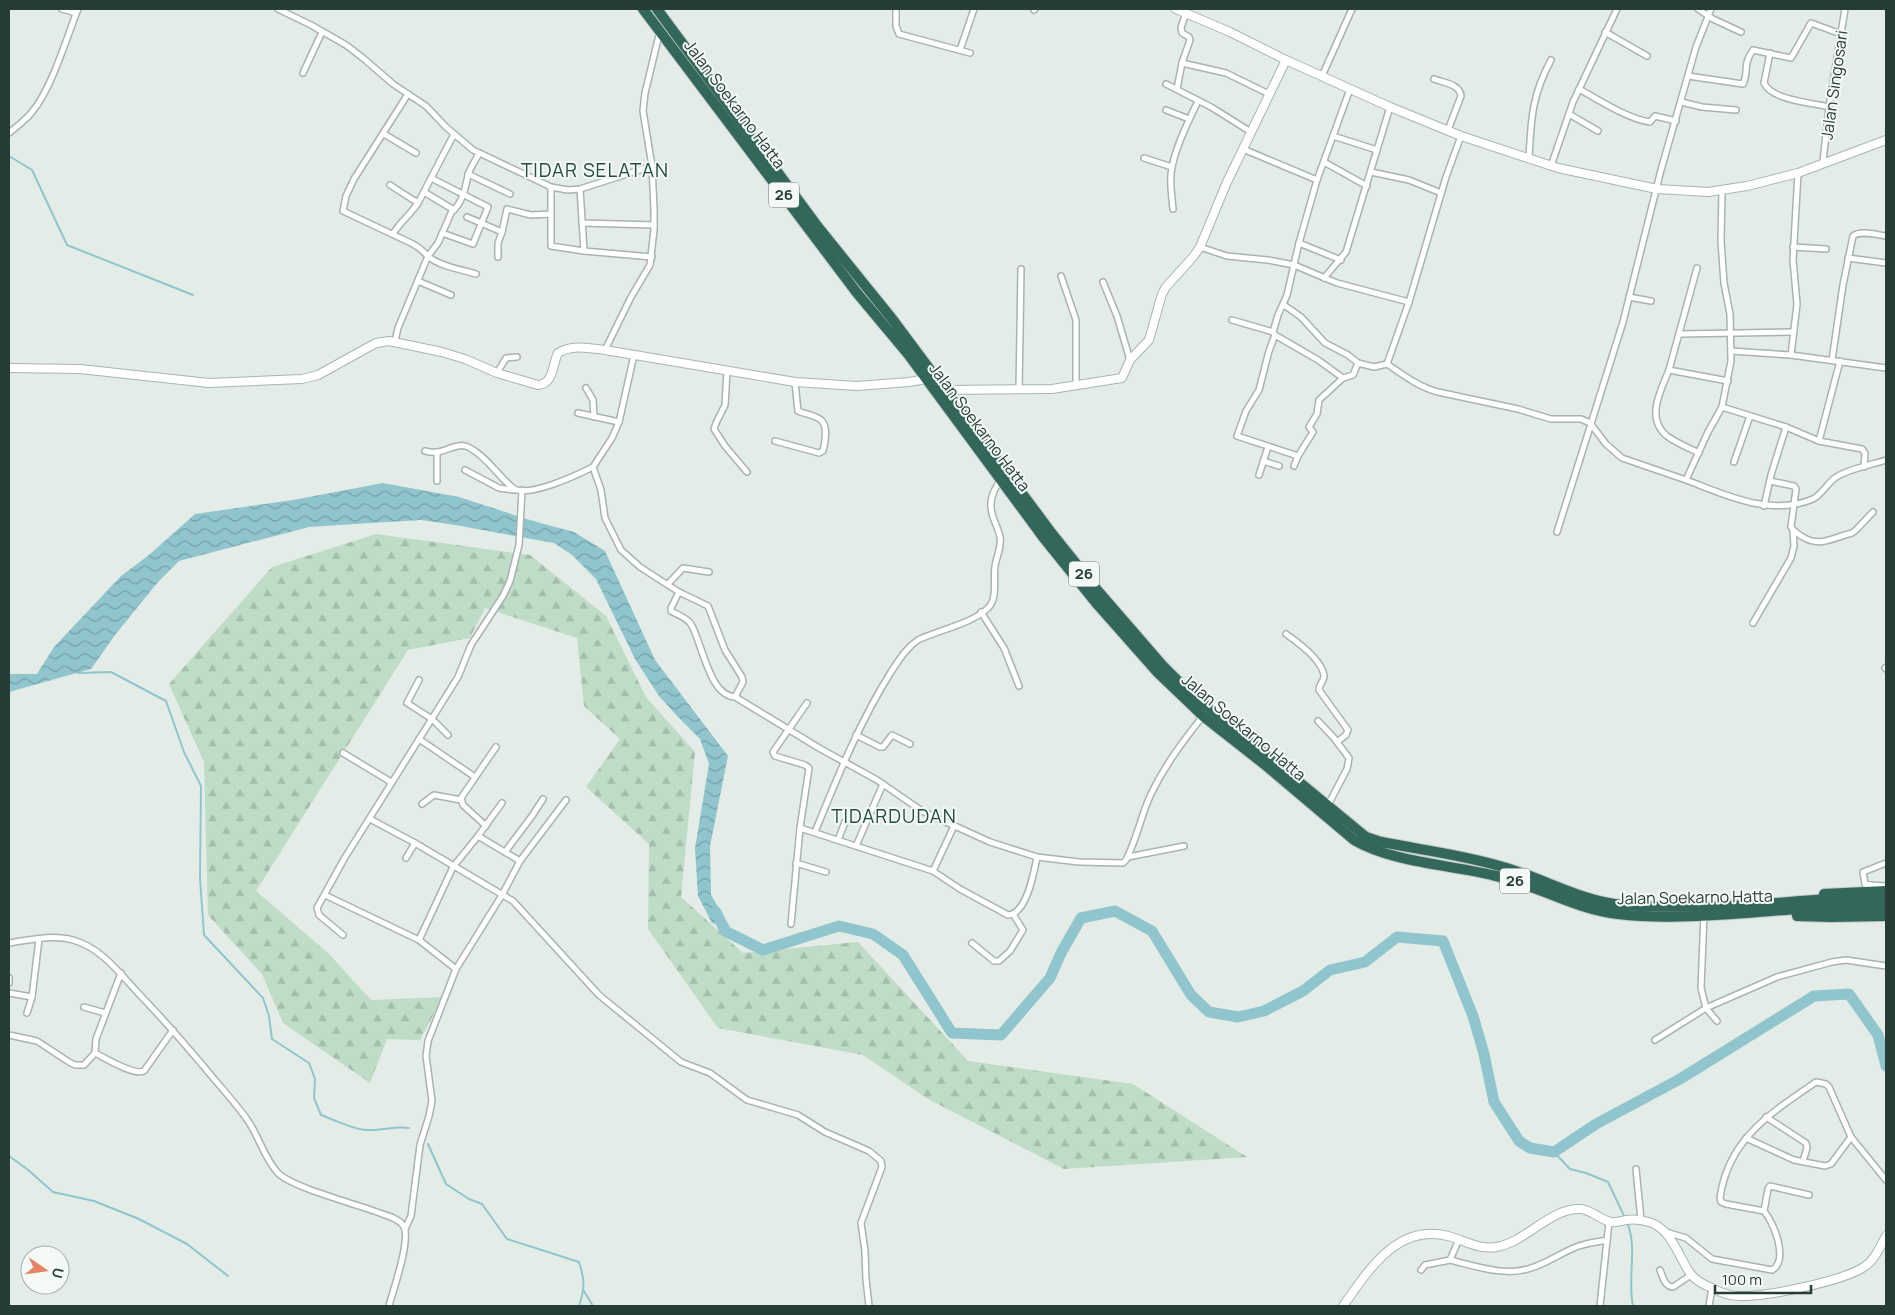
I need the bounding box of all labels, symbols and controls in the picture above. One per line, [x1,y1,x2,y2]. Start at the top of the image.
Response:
street label: Jalan Singosari [1815,29,1853,141]
street label: Jalan Soekarno Hatta [679,35,791,173]
district label: TIDAR SELATAN [521,157,669,183]
road number: 26 [769,182,799,208]
street label: Jalan Soekarno Hatta [924,358,1036,496]
road number: 26 [1069,562,1099,586]
street label: Jalan Soekarno Hatta [1177,669,1311,785]
district label: TIDARDUDAN [831,803,957,829]
road number: 26 [1500,868,1530,894]
street label: Jalan Soekarno Hatta [1617,885,1773,909]
north arrow [20,1245,70,1295]
scale bar [1715,1262,1811,1294]
text: U [48,1266,69,1280]
text: 100 m [1722,1269,1762,1290]

